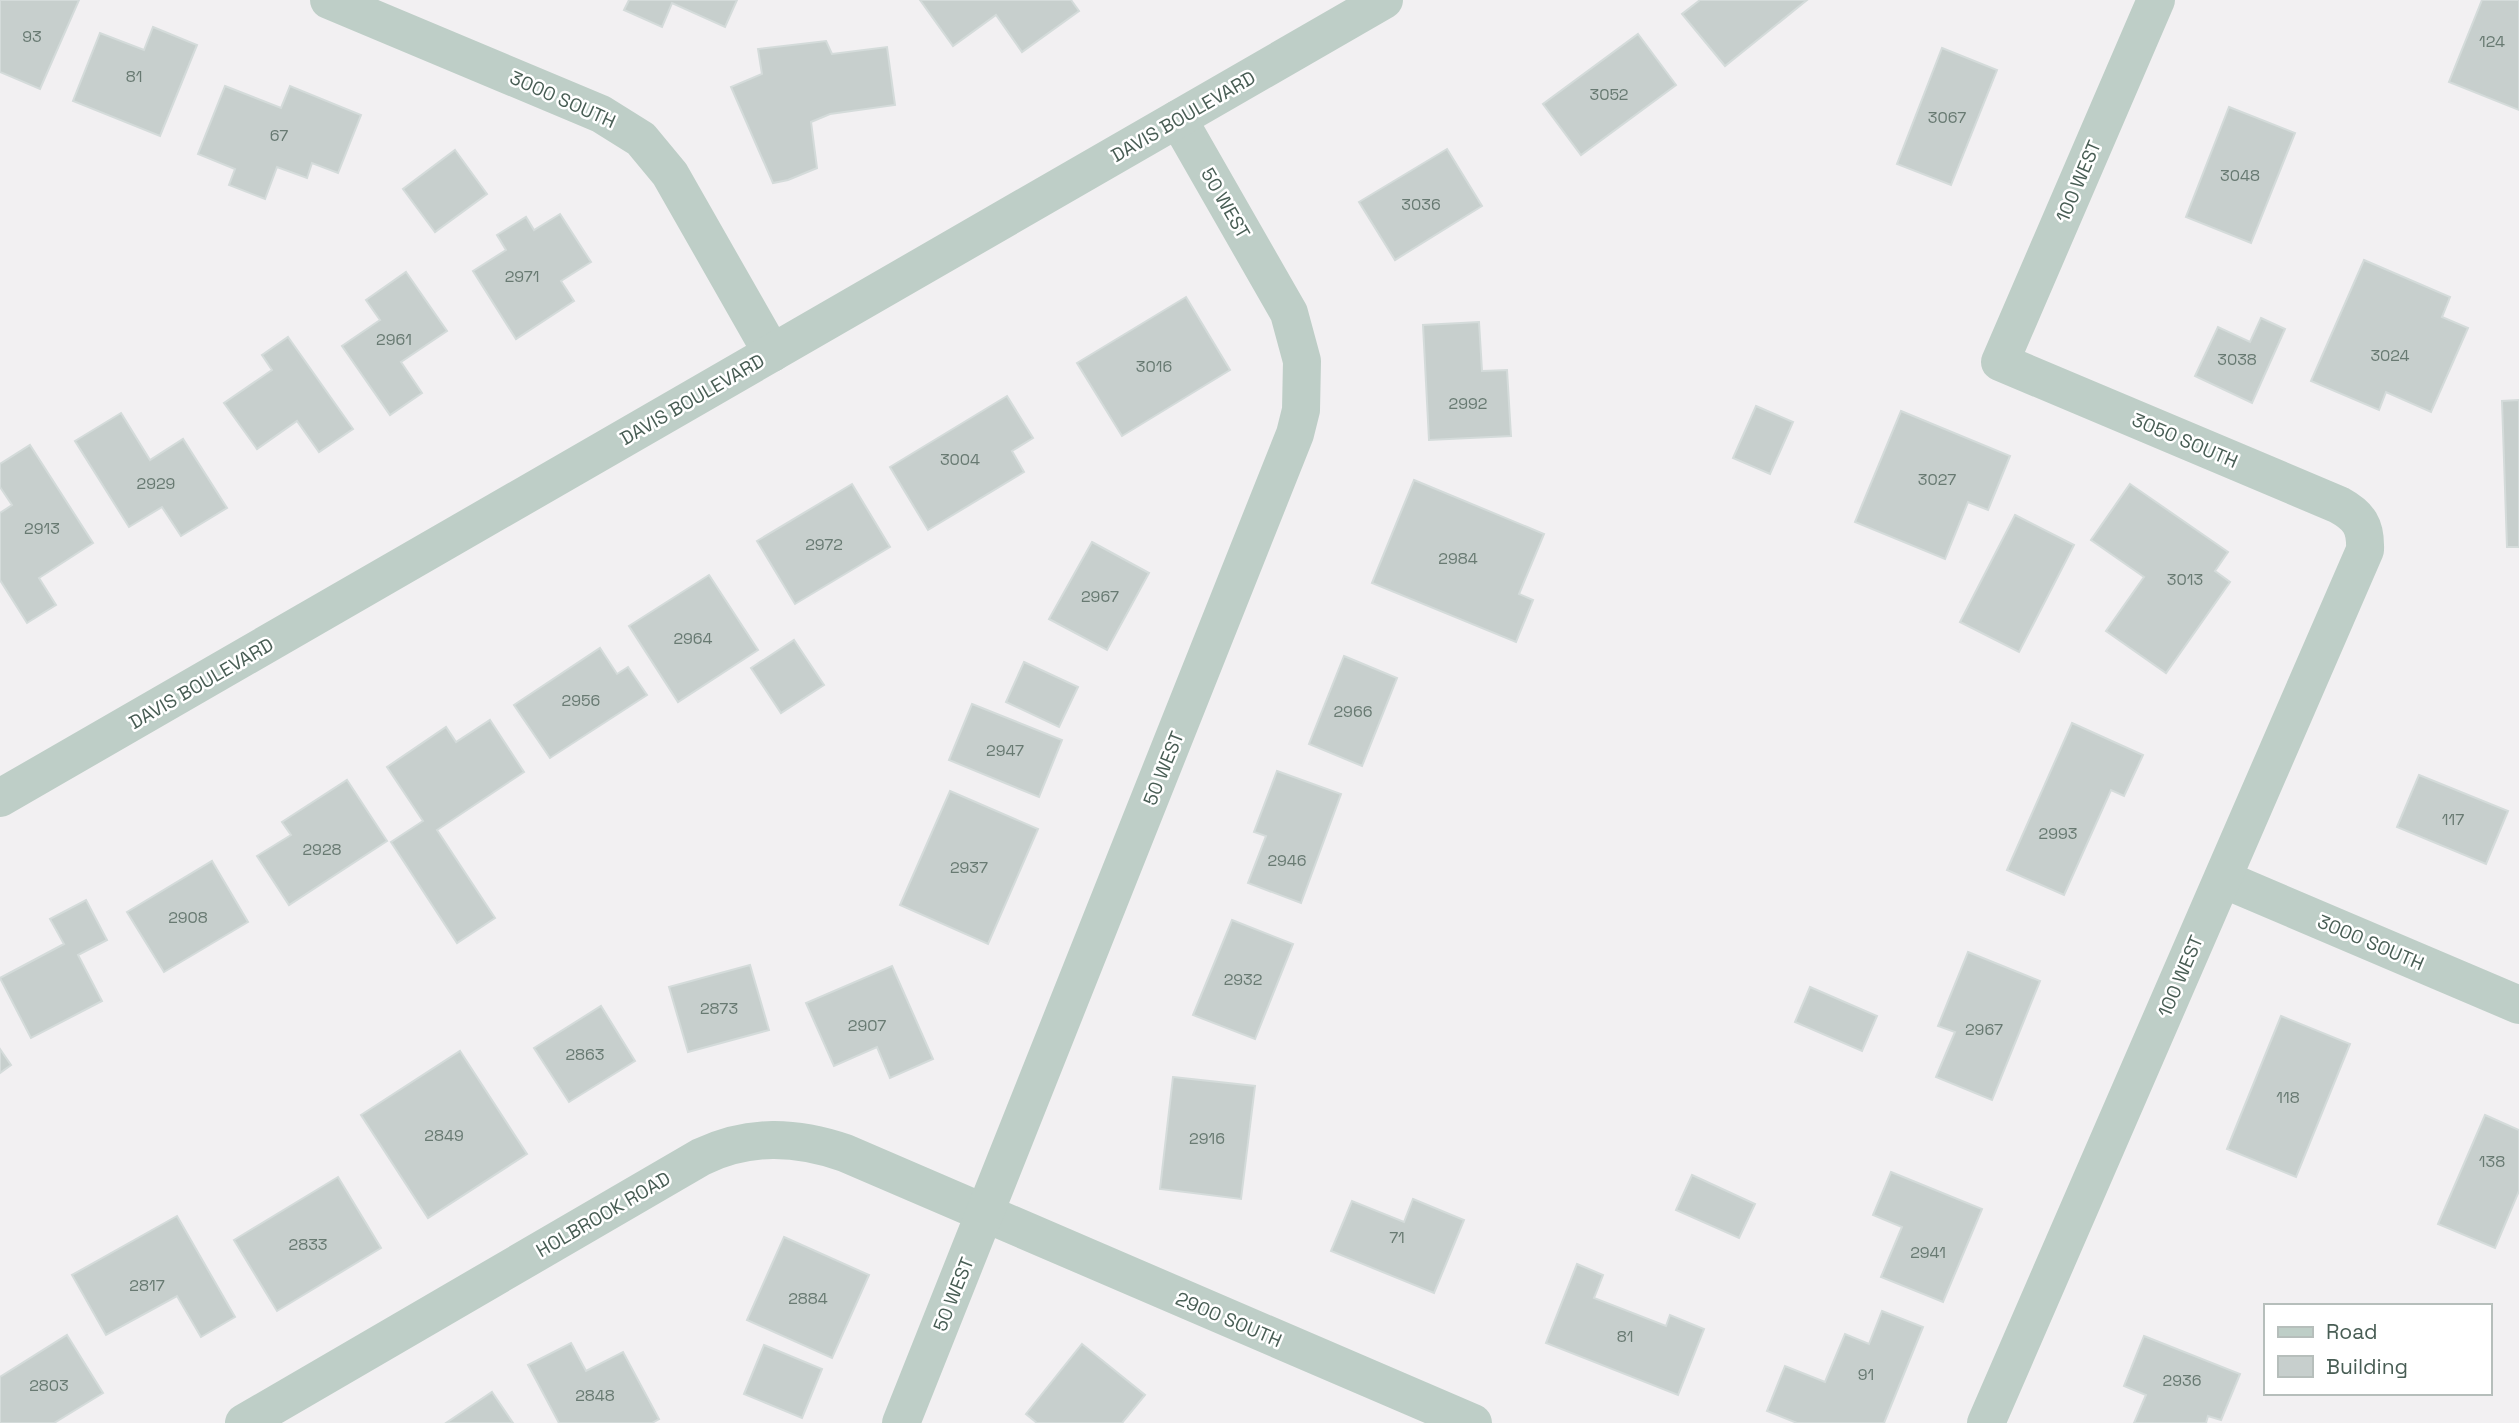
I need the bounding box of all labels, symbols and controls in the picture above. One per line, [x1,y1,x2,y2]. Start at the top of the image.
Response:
house number: 93 [22,26,42,47]
house number: 124 [2479,31,2505,52]
street label: 3000 SOUTH [506,65,620,134]
street label: DAVIS BOULEVARD [1107,65,1260,168]
house number: 81 [126,66,142,87]
house number: 3052 [1589,84,1629,105]
house number: 3067 [1928,107,1966,128]
house number: 67 [270,125,288,146]
street label: 100 WEST [2050,136,2107,226]
street label: 50 WEST [1195,163,1256,243]
house number: 3048 [2220,165,2260,186]
house number: 3036 [1401,194,1441,215]
house number: 2971 [505,266,539,287]
house number: 2961 [376,329,412,350]
house number: 3024 [2370,345,2410,366]
street label: DAVIS BOULEVARD [616,348,769,451]
house number: 3038 [2217,349,2257,370]
house number: 3016 [1136,356,1172,377]
house number: 2992 [1449,393,1487,414]
street label: 3050 SOUTH [2128,407,2242,474]
house number: 3004 [940,449,980,470]
house number: 3027 [1918,469,1956,490]
house number: 2929 [137,473,175,494]
house number: 2913 [24,518,60,539]
house number: 2972 [805,534,843,555]
house number: 2984 [1438,548,1478,569]
house number: 3013 [2167,569,2203,590]
house number: 2967 [1081,586,1119,607]
house number: 2964 [673,628,713,649]
street label: DAVIS BOULEVARD [125,632,278,735]
house number: 2956 [562,690,600,711]
house number: 2966 [1334,701,1372,722]
street label: 50 WEST [1137,727,1190,809]
house number: 2947 [986,740,1024,761]
house number: 117 [2442,809,2464,830]
house number: 2993 [2039,823,2077,844]
house number: 2928 [302,839,342,860]
house number: 2946 [1267,850,1307,871]
house number: 2937 [950,857,988,878]
house number: 2908 [168,907,208,928]
street label: 3000 SOUTH [2314,909,2428,976]
street label: 100 WEST [2152,931,2209,1021]
house number: 2932 [1224,969,1262,990]
house number: 2873 [700,998,738,1019]
house number: 2907 [848,1015,886,1036]
house number: 2967 [1965,1019,2003,1040]
house number: 2863 [565,1044,605,1065]
house number: 118 [2276,1087,2300,1108]
house number: 2849 [424,1125,464,1146]
house number: 2916 [1189,1128,1225,1149]
house number: 138 [2479,1151,2505,1172]
street label: HOLBROOK ROAD [532,1166,675,1263]
house number: 71 [1389,1227,1405,1248]
house number: 2833 [289,1234,327,1255]
house number: 2941 [1910,1242,1946,1263]
street label: 50 WEST [927,1253,980,1335]
house number: 2817 [129,1275,165,1296]
street label: 2900 SOUTH [1172,1286,1286,1353]
house number: 2884 [788,1288,828,1309]
legend [2264,1304,2491,1395]
text: Road [2326,1318,2378,1345]
house number: 81 [1617,1326,1633,1347]
text: Building [2326,1353,2408,1380]
house number: 91 [1858,1364,1874,1385]
house number: 2936 [2163,1370,2201,1391]
house number: 2803 [29,1375,69,1396]
house number: 2848 [575,1385,615,1406]

